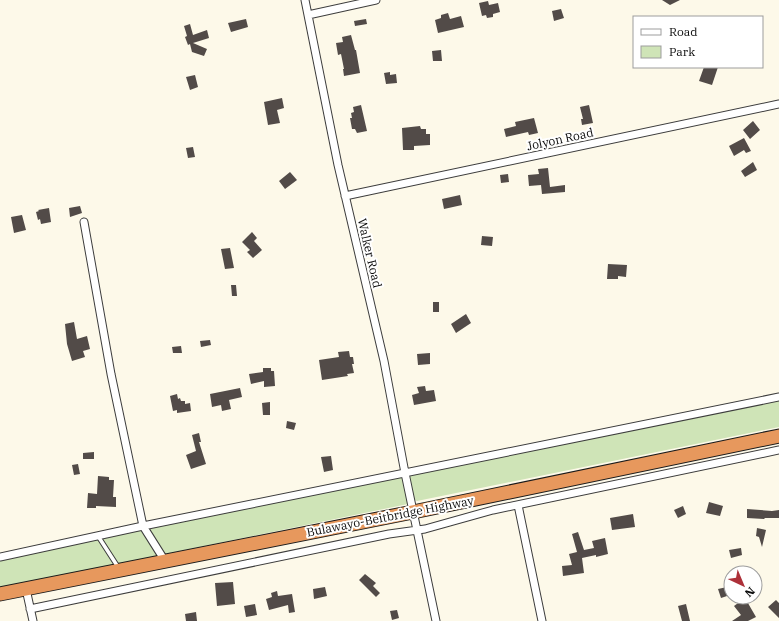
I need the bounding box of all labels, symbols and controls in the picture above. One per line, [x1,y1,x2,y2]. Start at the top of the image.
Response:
legend [633,16,763,68]
text: Road [669,24,698,39]
text: Park [669,44,695,59]
street label: Jolyon Road [525,125,595,153]
street label: Walker Road [355,217,385,289]
street label: Bulawayo-Beitbridge Highway [305,492,475,540]
north arrow [723,565,763,605]
text: N [742,584,758,600]

